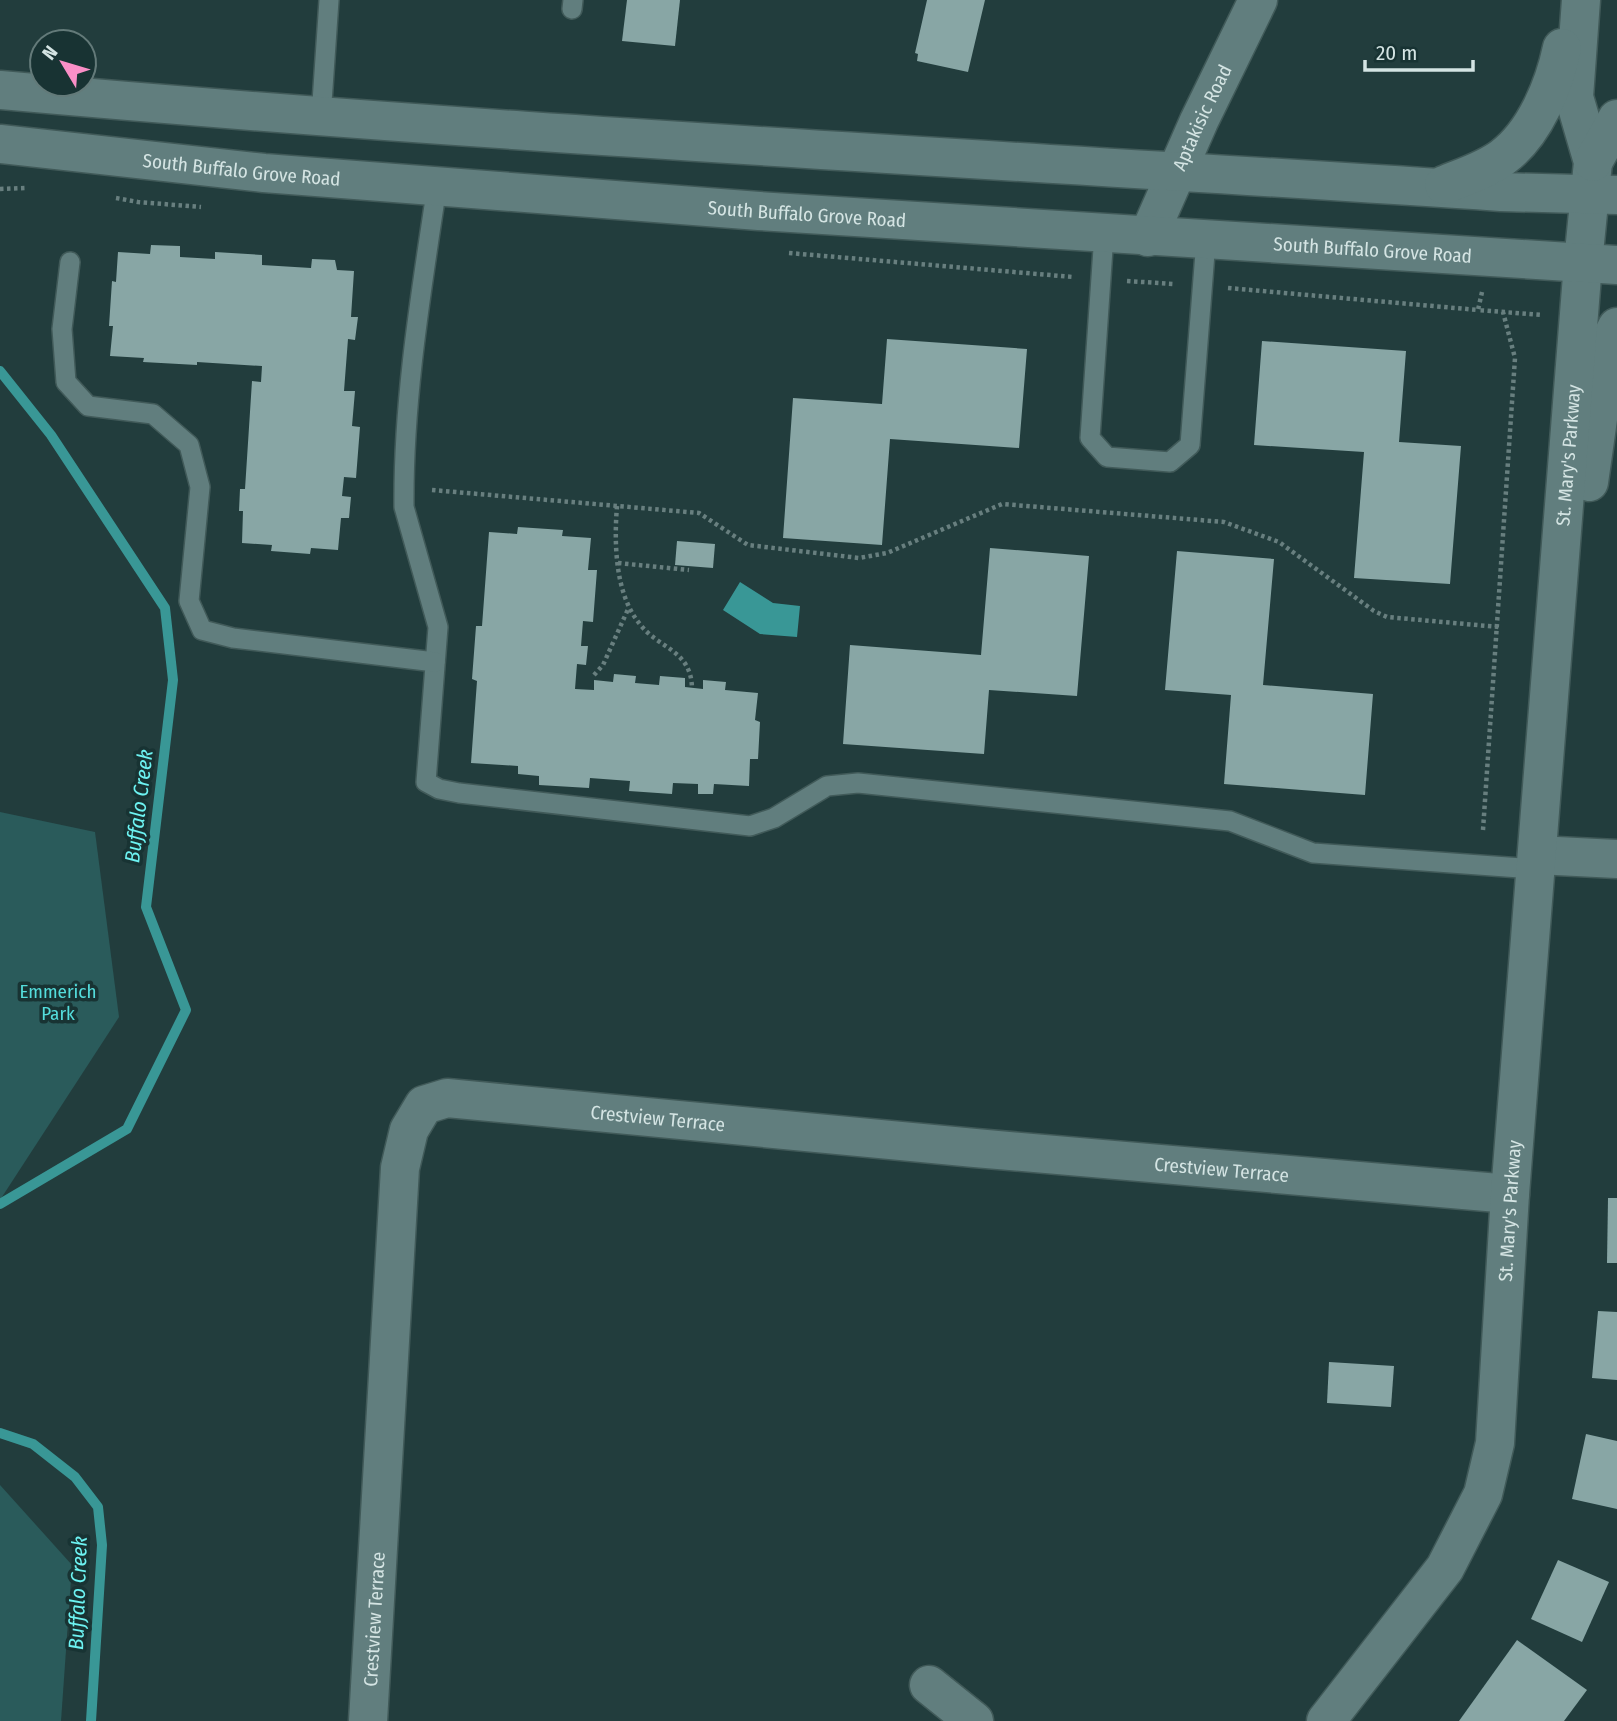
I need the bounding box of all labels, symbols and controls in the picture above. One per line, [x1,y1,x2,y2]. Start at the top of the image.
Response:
north arrow [28,28,98,98]
scale bar [1365,28,1474,72]
text: 20 m [1376,40,1417,66]
text: N [37,41,63,64]
street label: Aptakisic Road [1168,61,1237,174]
street label: South Buffalo Grove Road [141,149,341,191]
street label: South Buffalo Grove Road [707,196,907,232]
street label: South Buffalo Grove Road [1273,232,1473,268]
street label: St. Mary's Parkway [1551,383,1585,527]
water label: Buffalo Creek [119,748,159,864]
park label: Emmerich Park [20,980,96,1025]
street label: Crestview Terrace [590,1101,726,1136]
street label: St. Mary's Parkway [1494,1139,1526,1282]
street label: Crestview Terrace [1153,1152,1290,1187]
water label: Buffalo Creek [63,1536,93,1650]
street label: Crestview Terrace [359,1551,390,1687]

